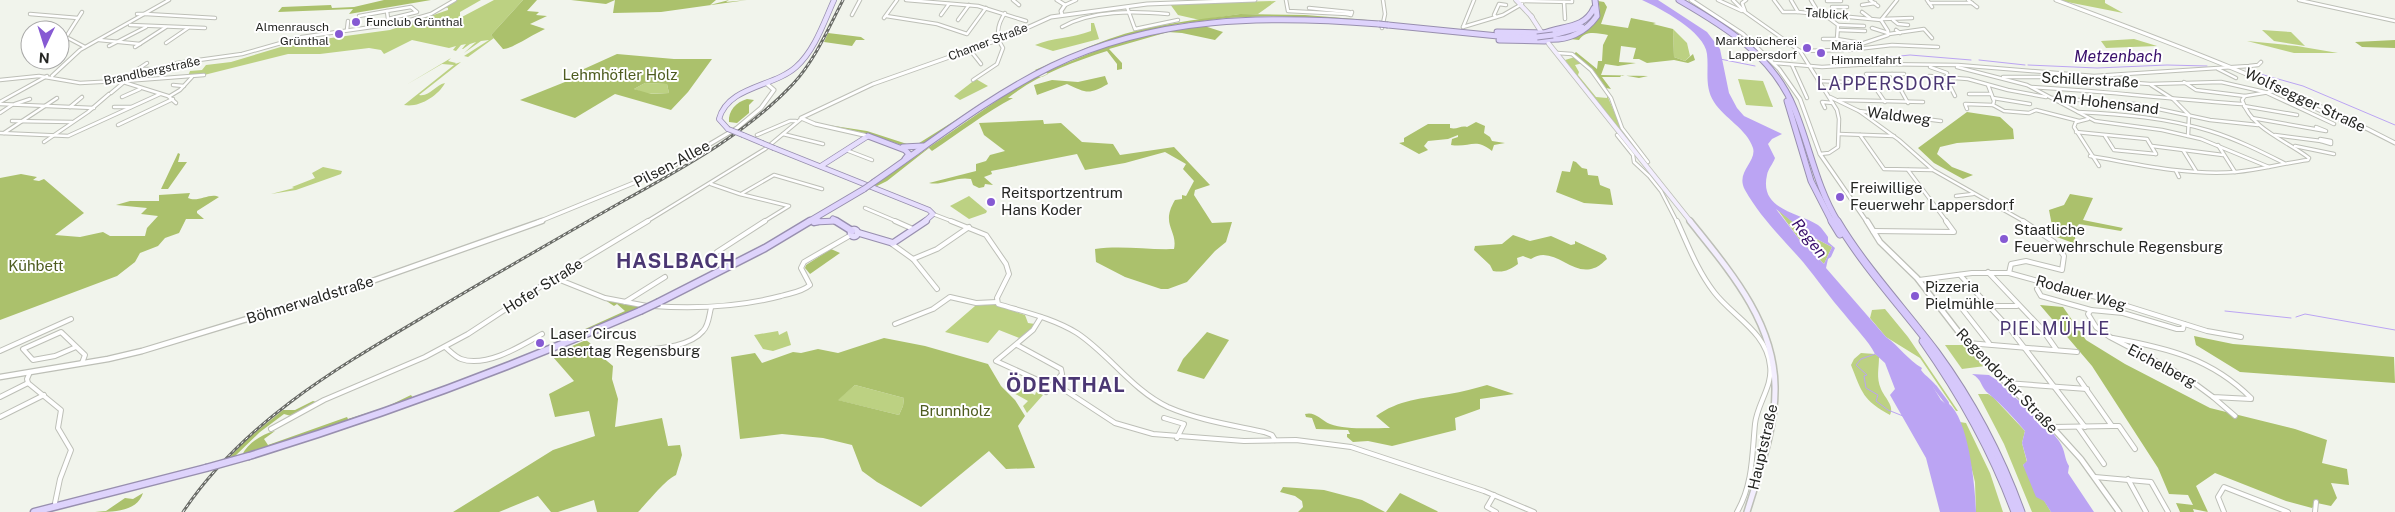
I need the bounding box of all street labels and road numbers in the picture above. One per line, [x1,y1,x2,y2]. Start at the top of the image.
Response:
street label: Talblick [1805,5,1849,23]
street label: Chamer Straße [946,20,1030,64]
street label: Brandlbergstraße [103,54,202,88]
street label: Wolfsegger Straße [2242,64,2368,135]
street label: Schillerstraße [2041,68,2139,91]
street label: Am Hohensand [2052,88,2160,117]
street label: Waldweg [1866,103,1932,128]
street label: Pilsen-Allee [631,136,713,191]
street label: Hofer Straße [500,254,586,317]
street label: Rodauer Weg [2034,271,2128,314]
street label: Böhmerwaldstraße [244,272,376,327]
street label: Regendorfer Straße [1953,325,2062,436]
street label: Eichelberg [2125,340,2199,391]
street label: Hauptstraße [1744,402,1781,491]

